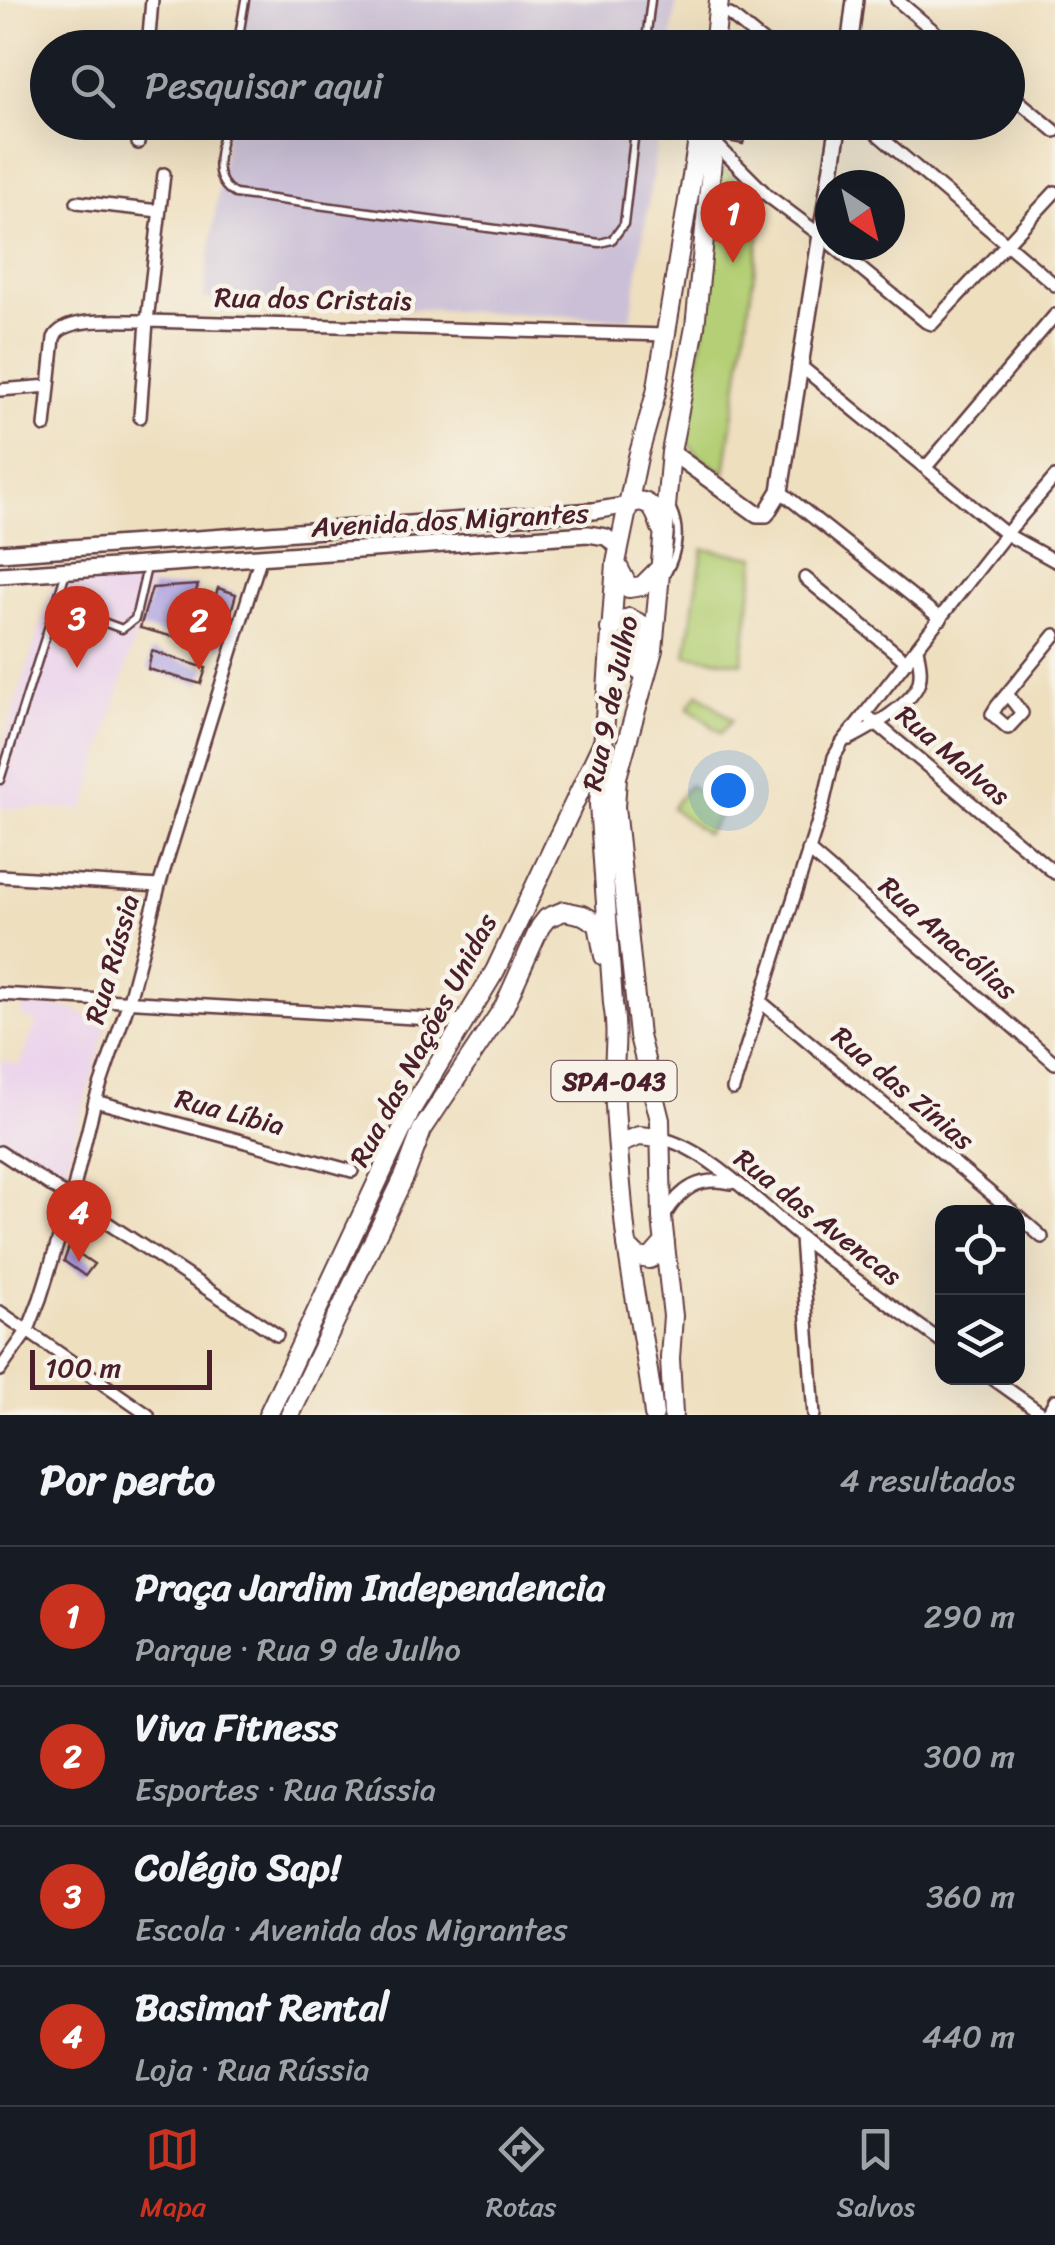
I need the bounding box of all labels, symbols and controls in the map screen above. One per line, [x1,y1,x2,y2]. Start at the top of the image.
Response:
search box [30,30,1025,140]
text: Pesquisar aqui [145,52,383,119]
icon: search [65,58,120,113]
north arrow [815,170,905,260]
pin: 1 [700,180,766,263]
street label: Rua dos Cristais [214,273,413,325]
street label: Avenida dos Migrantes [309,488,590,552]
pin: 3 [44,586,110,668]
pin: 2 [166,588,232,670]
street label: Rua 9 de Julho [567,611,653,795]
street label: Rua Malvas [884,692,1022,818]
your location [703,765,754,816]
street label: Rua Anacólias [867,863,1029,1013]
street label: Rua Rússia [70,888,154,1030]
street label: Rua das Nações Unidas [335,904,511,1176]
street label: Rua das Zínias [820,1013,986,1163]
road number: SPA-043 [552,1061,676,1101]
street label: Rua Líbia [170,1074,290,1150]
street label: Rua das Avencas [723,1135,913,1299]
pin: 4 [46,1180,112,1262]
map controls [935,1205,1025,1385]
button: locate [935,1205,1025,1295]
button: layers [935,1295,1025,1385]
text: 100 m [45,1343,121,1392]
scale bar [30,1345,212,1390]
text: Por perto [40,1443,215,1517]
text: 4 resultados [840,1452,1015,1509]
text: Praça Jardim Independencia [135,1554,605,1621]
text: 1 [66,1588,79,1645]
text: 290 m [924,1588,1015,1645]
text: Parque · Rua 9 de Julho [135,1621,461,1678]
text: Viva Fitness [135,1694,338,1761]
text: 2 [63,1728,82,1785]
text: 300 m [924,1728,1015,1785]
text: Esportes · Rua Rússia [135,1761,436,1818]
text: Colégio Sap! [135,1834,340,1901]
text: 3 [64,1868,81,1925]
text: 360 m [926,1868,1015,1925]
text: Escola · Avenida dos Migrantes [135,1901,568,1958]
text: Basimat Rental [135,1974,389,2041]
text: 4 [62,2008,83,2065]
text: 440 m [922,2008,1015,2065]
text: Loja · Rua Rússia [135,2041,370,2098]
tab: Mapa [140,2122,206,2231]
tab: Rotas [486,2122,556,2231]
tab: Salvos [837,2122,915,2231]

